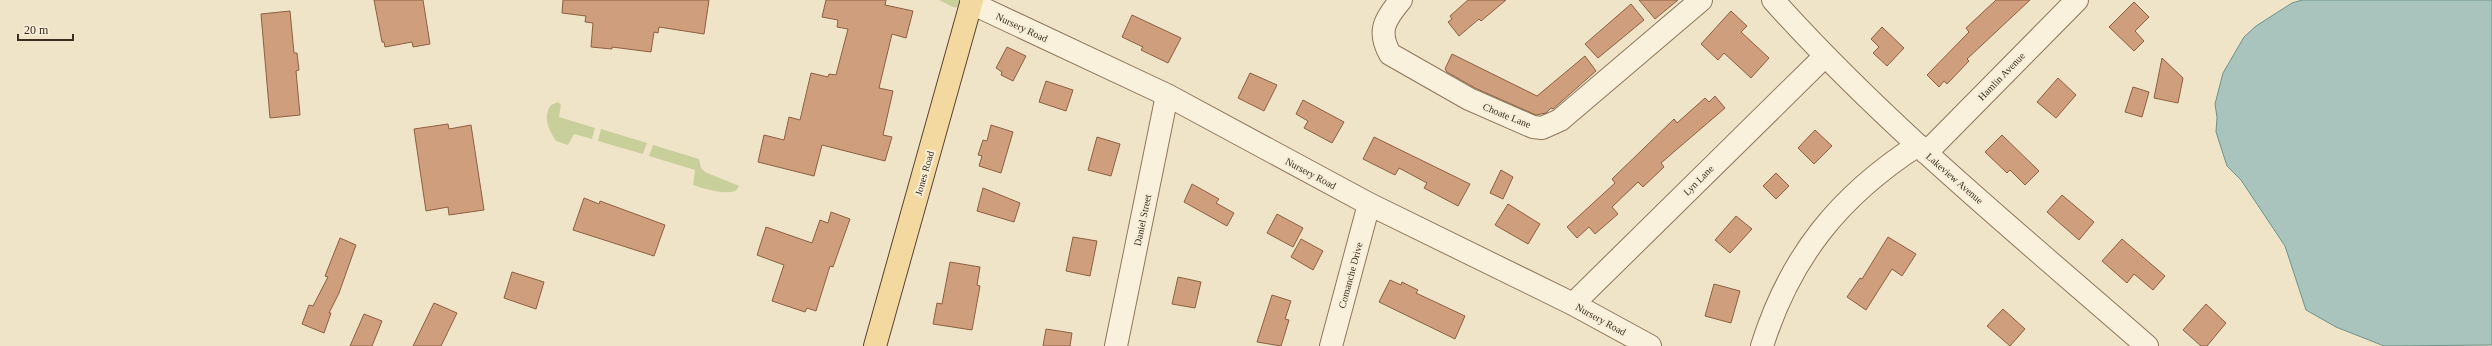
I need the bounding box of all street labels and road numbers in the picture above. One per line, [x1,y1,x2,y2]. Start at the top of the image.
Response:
street label: Nursery Road [994,11,1049,44]
street label: Hamlin Avenue [1976,50,2027,103]
street label: Choate Lane [1481,101,1533,130]
street label: Jones Road [913,150,936,197]
street label: Lakeview Avenue [1924,151,1986,206]
street label: Nursery Road [1284,155,1338,191]
street label: Lyn Lane [1681,163,1716,198]
street label: Daniel Street [1132,193,1153,247]
street label: Comanche Drive [1336,240,1365,309]
street label: Nursery Road [1574,301,1628,338]

